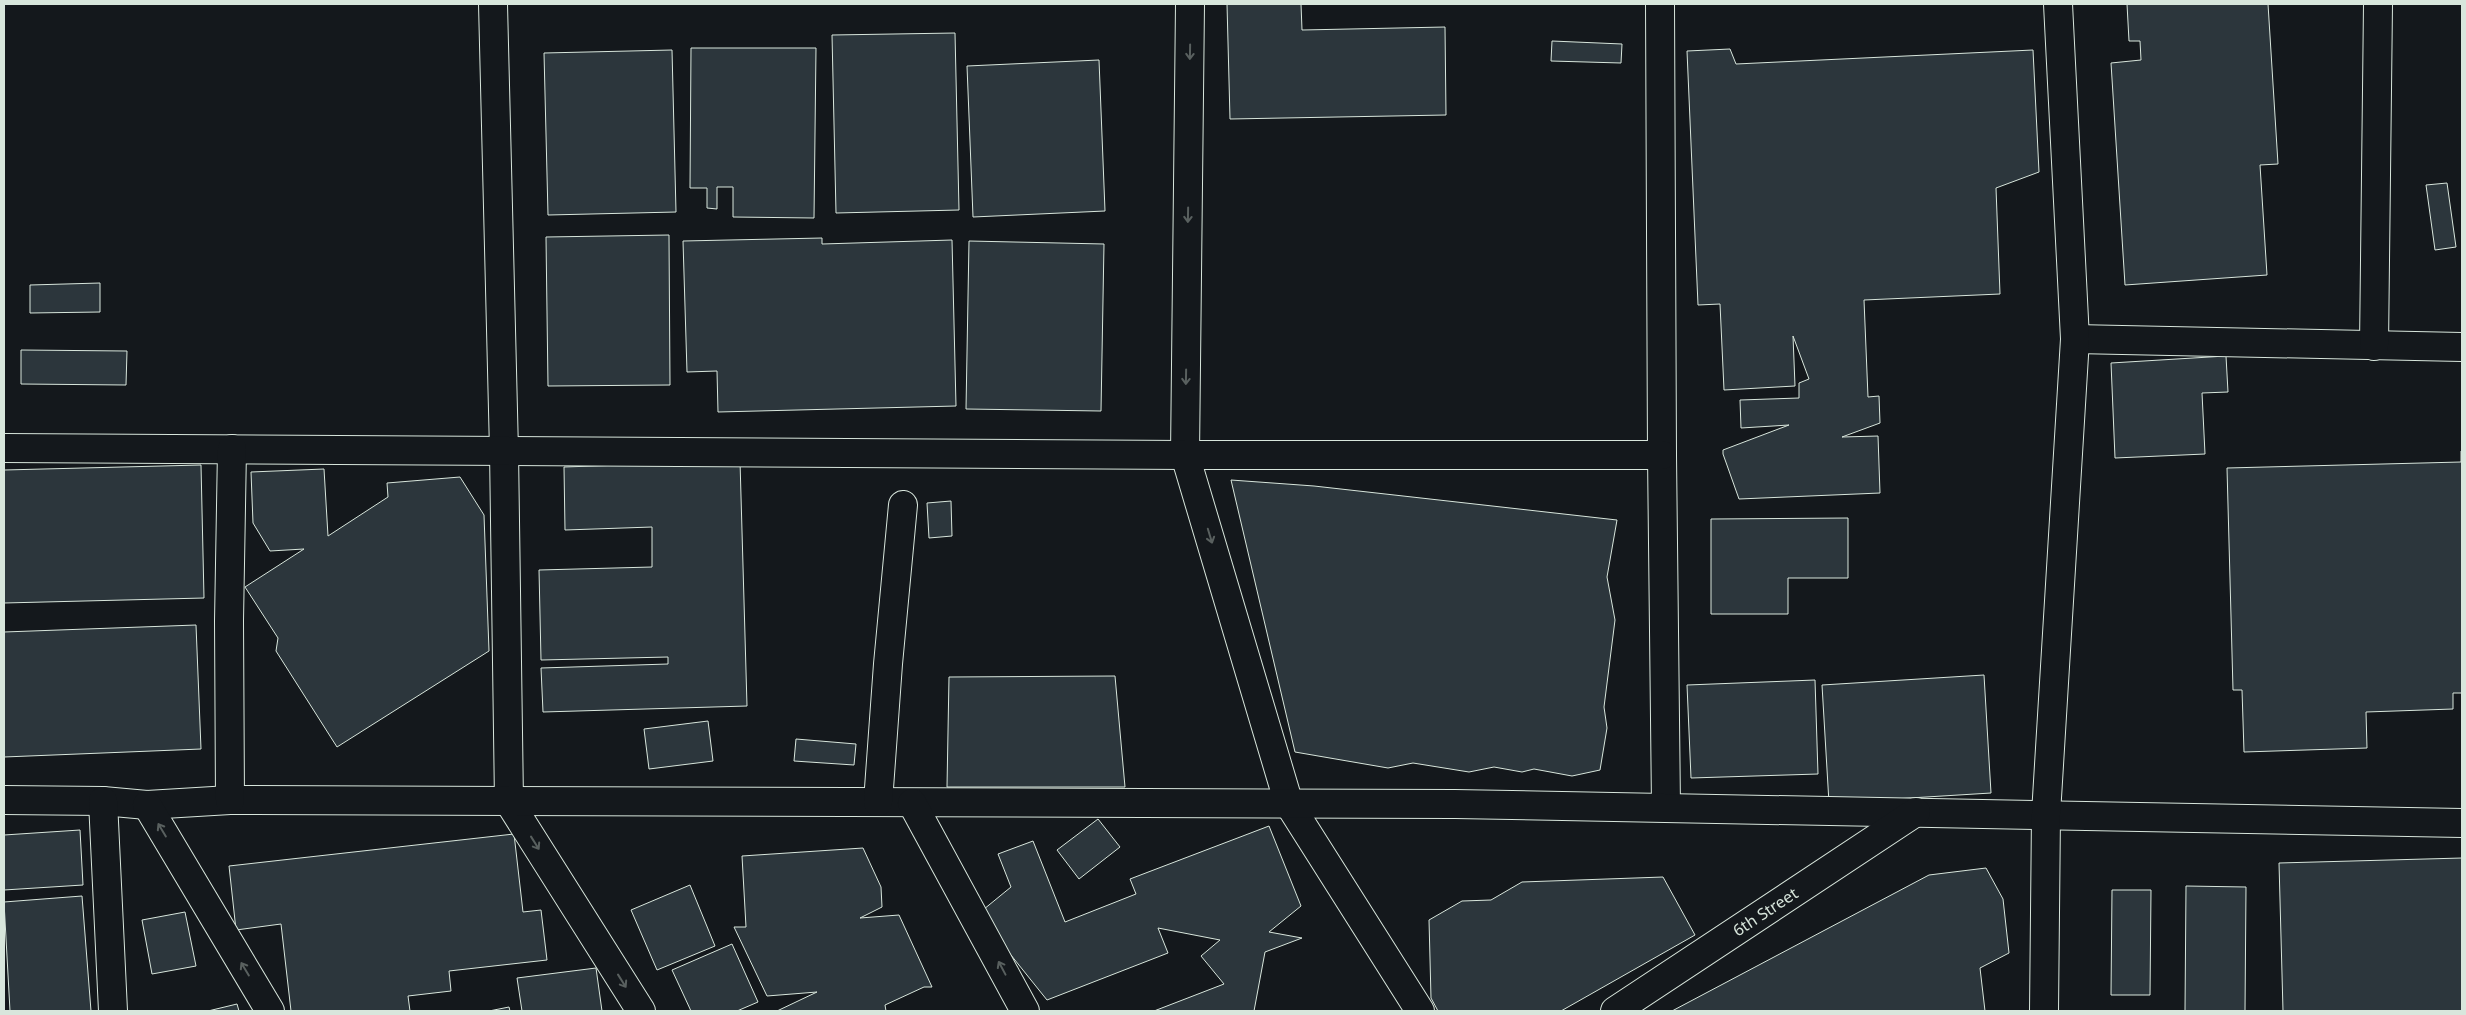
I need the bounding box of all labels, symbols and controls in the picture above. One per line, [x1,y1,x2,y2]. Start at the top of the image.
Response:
one-way arrow [1185,44,1195,60]
one-way arrow [1183,206,1193,223]
one-way arrow [1181,369,1191,385]
one-way arrow [1205,528,1215,544]
one-way arrow [156,823,166,838]
one-way arrow [530,836,540,850]
street label: 6th Street [1728,882,1802,941]
one-way arrow [996,962,1006,976]
one-way arrow [240,963,250,977]
one-way arrow [617,973,627,987]

